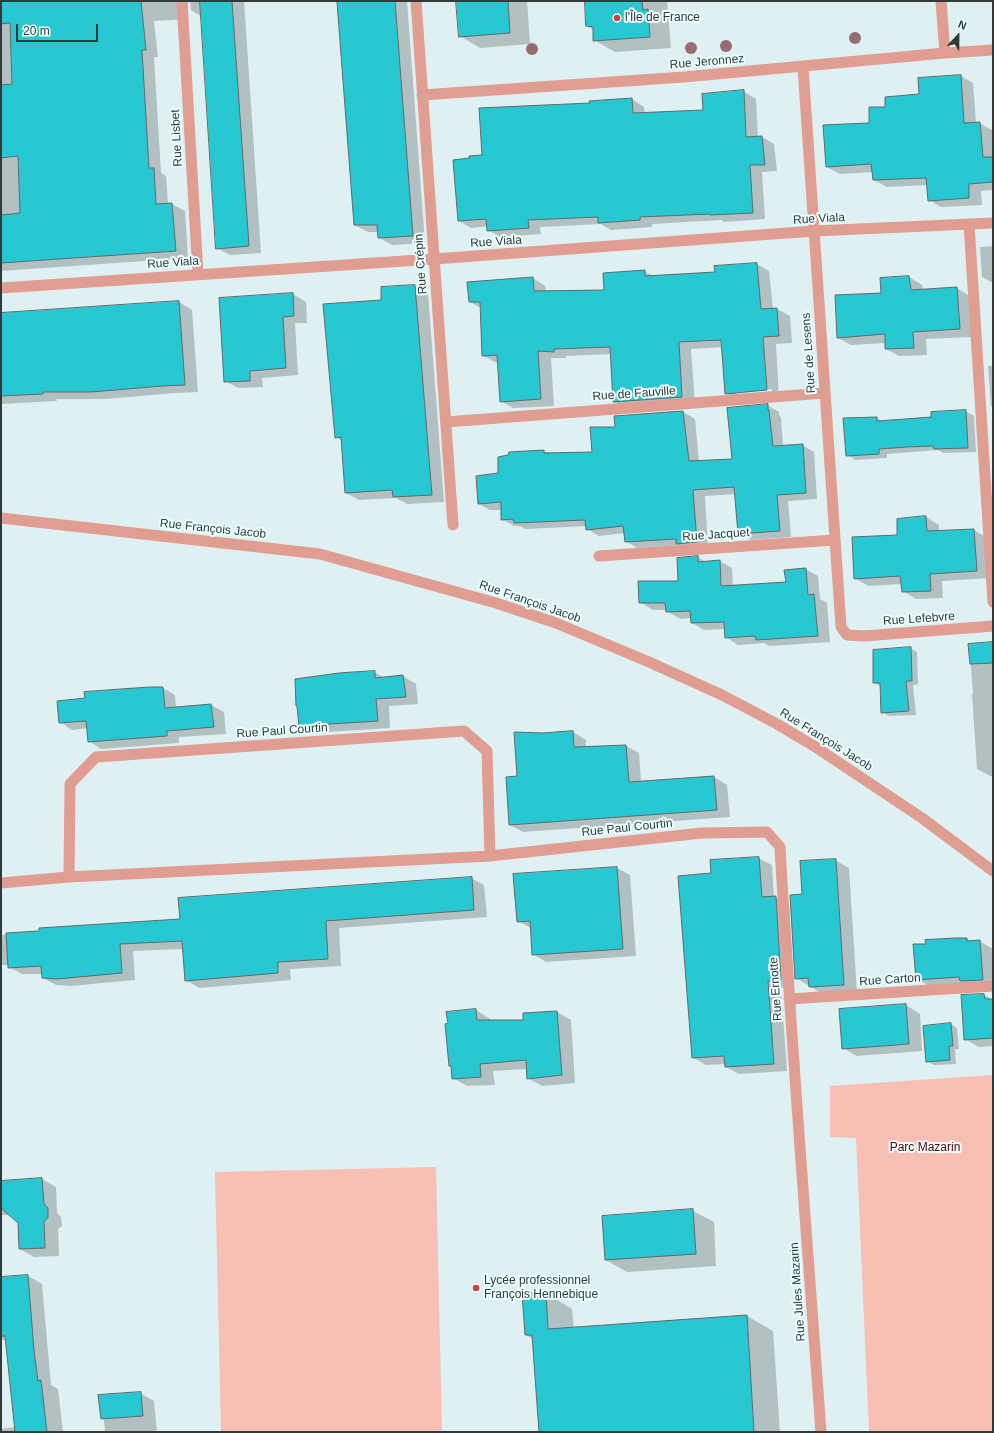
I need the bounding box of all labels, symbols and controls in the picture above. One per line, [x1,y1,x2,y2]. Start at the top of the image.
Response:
place label: l'Île de France [625,11,700,25]
marker: l'Île de France [612,13,622,23]
scale bar [18,16,100,42]
north arrow [938,16,978,56]
text: N [957,18,968,32]
text: 20 m [23,24,50,38]
street label: Rue Jeronnez [669,52,745,72]
street label: Rue Lisbet [168,109,186,167]
street label: Rue Viala [793,210,845,228]
street label: Rue Crépin [412,233,430,295]
street label: Rue Viala [470,233,522,251]
street label: Rue Viala [147,254,199,272]
street label: Rue de Lesens [799,312,819,394]
street label: Rue de Fauville [592,384,676,404]
street label: Rue François Jacob [159,516,267,542]
street label: Rue Jacquet [682,525,750,545]
street label: Rue François Jacob [477,578,583,626]
street label: Rue Lefebvre [883,609,955,629]
street label: Rue François Jacob [777,706,875,774]
street label: Rue Paul Courtin [236,721,328,741]
street label: Rue Paul Courtin [581,816,673,840]
street label: Rue Ernotte [767,957,785,1021]
street label: Rue Carton [859,971,921,989]
park label: Parc Mazarin [890,1141,960,1155]
street label: Rue Jules Mazarin [787,1242,809,1342]
place label: Lycée professionnel François Hennebique [484,1274,598,1302]
marker: Lycée professionnel François Hennebique [471,1283,481,1293]

